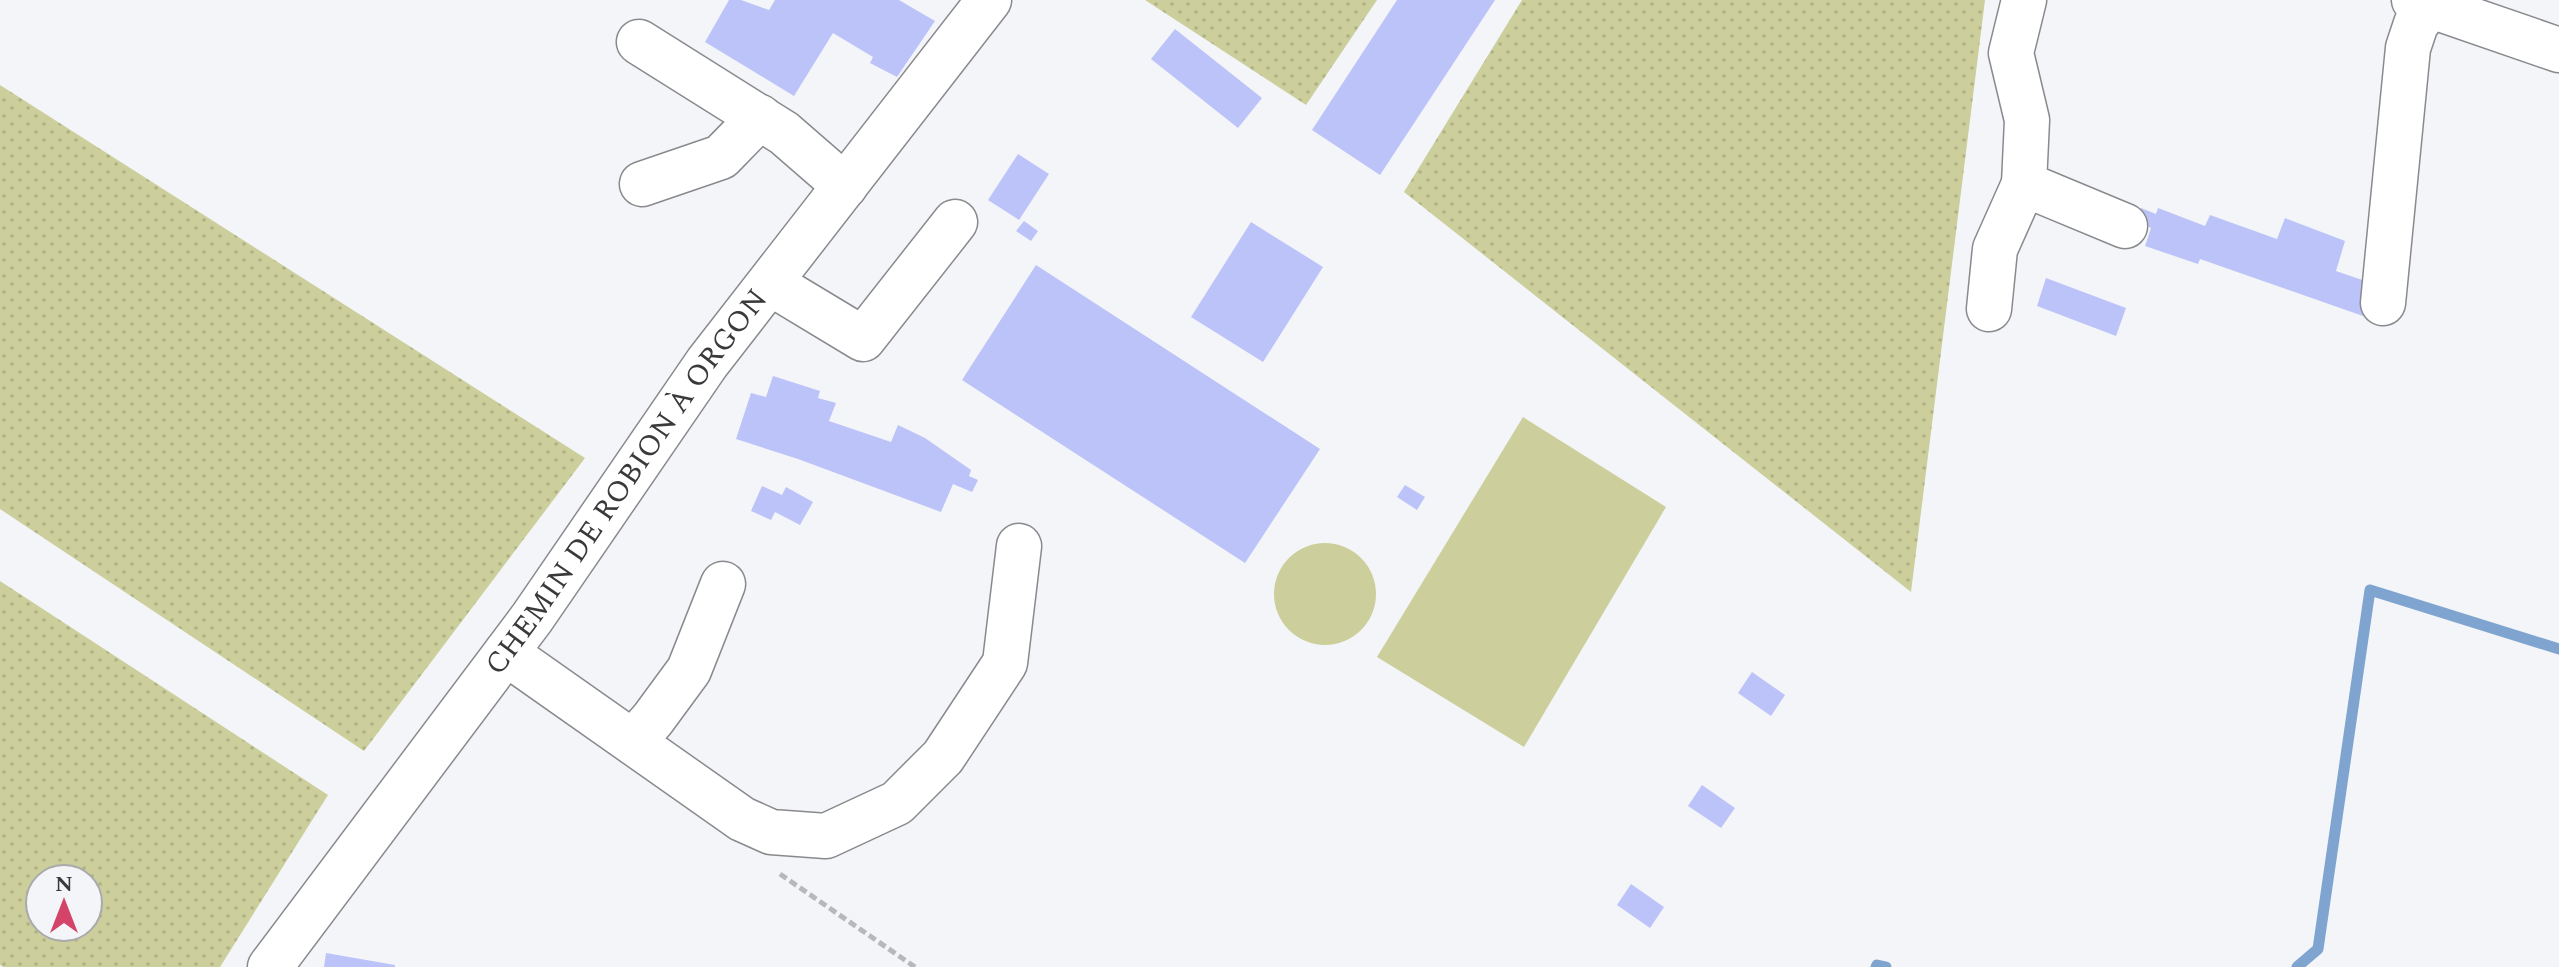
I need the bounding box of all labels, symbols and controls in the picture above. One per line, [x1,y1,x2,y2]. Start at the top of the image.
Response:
street label: CHEMIN DE ROBION À ORGON [474,279,779,685]
north arrow [24,863,104,943]
text: N [55,868,73,901]

